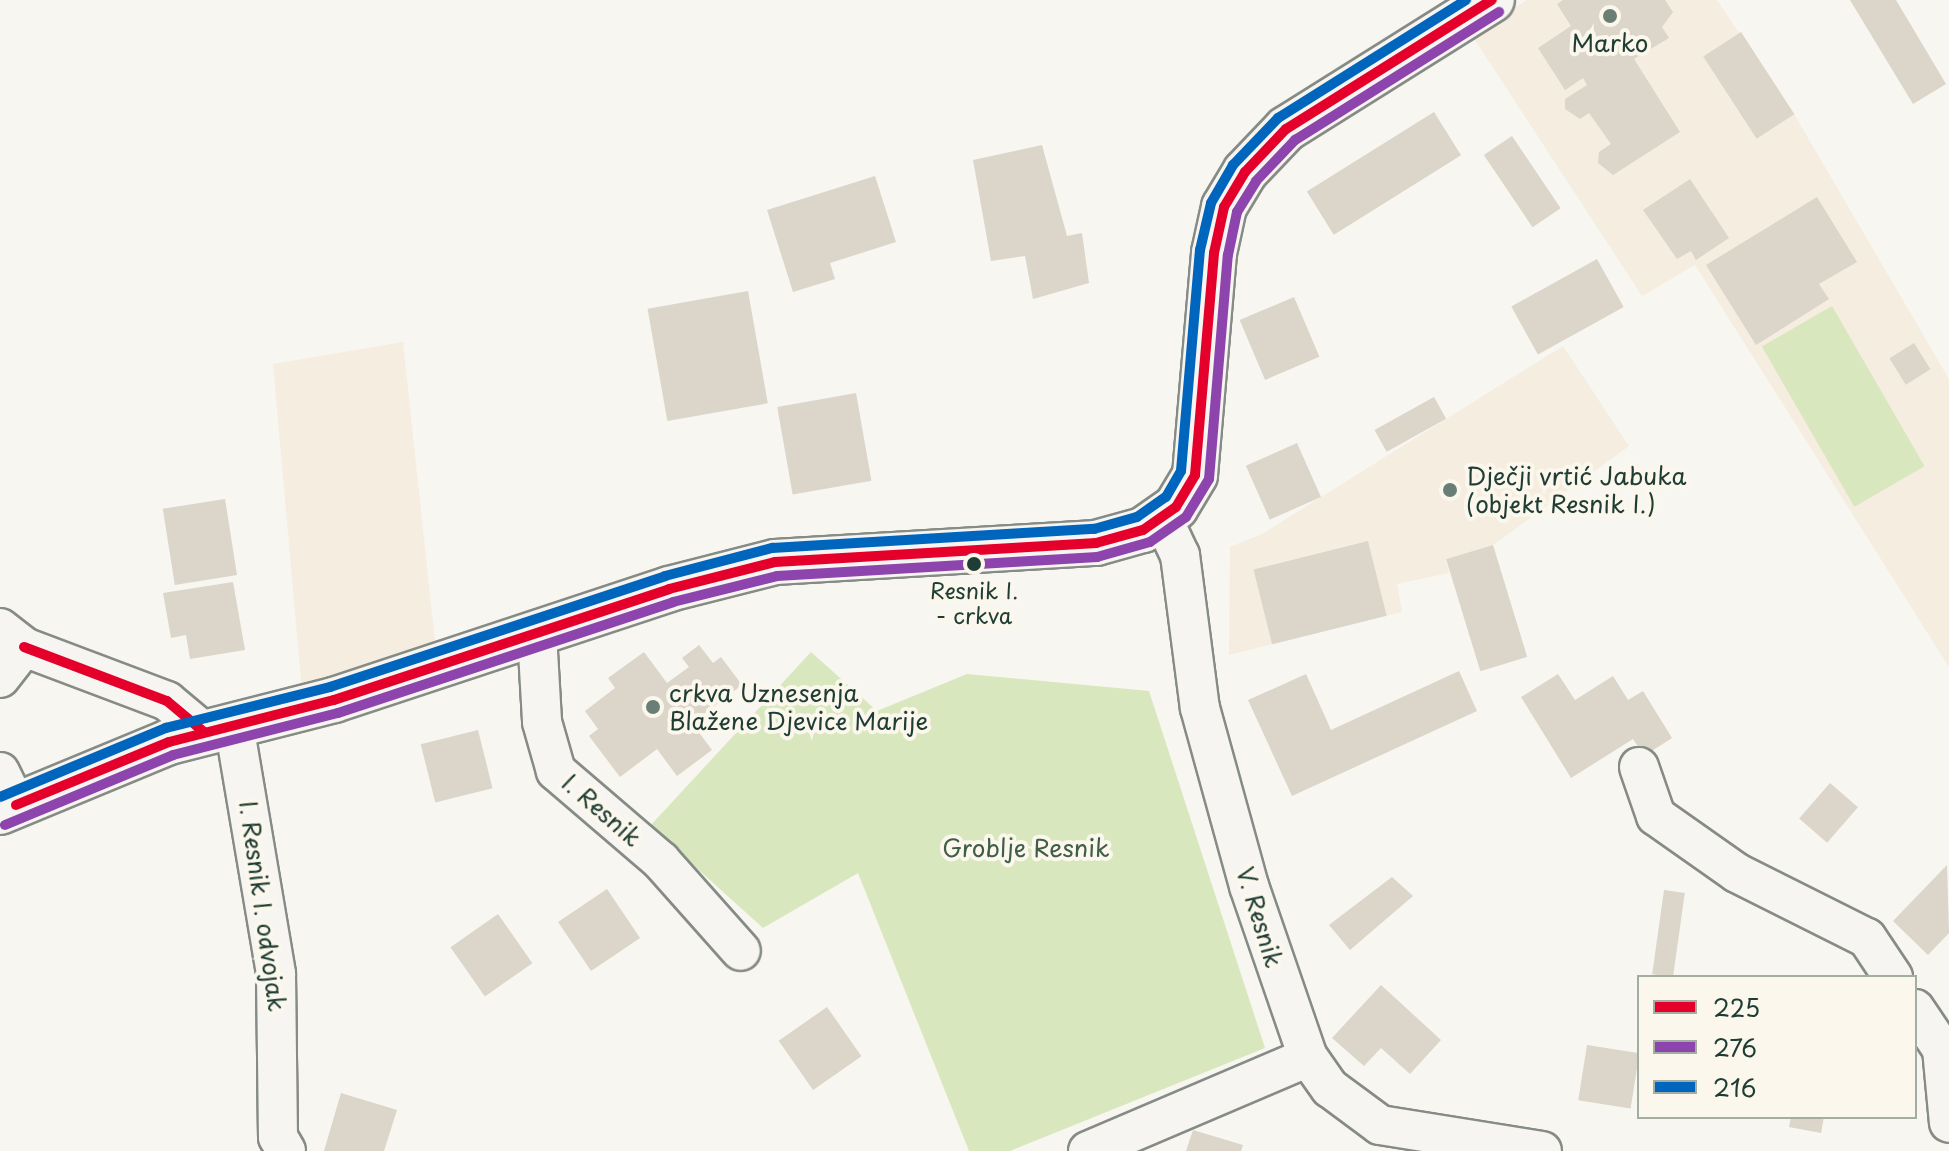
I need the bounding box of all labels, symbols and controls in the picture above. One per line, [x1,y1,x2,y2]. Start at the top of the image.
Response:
marker: Marko [1601,7,1619,25]
place label: Marko [1572,29,1648,57]
place label: Dječji vrtić Jabuka (objekt Resnik I.) [1466,462,1685,518]
marker: Dječji vrtić Jabuka (objekt Resnik I.) [1441,481,1459,499]
marker: Resnik I. - crkva [966,556,982,572]
place label: Resnik I. - crkva [930,576,1018,628]
place label: crkva Uznesenja Blažene Djevice Marije [669,679,932,735]
marker: crkva Uznesenja Blažene Djevice Marije [644,698,662,716]
street label: I. Resnik [556,767,648,853]
street label: I. Resnik I. odvojak [234,798,292,1014]
park label: Groblje Resnik [943,834,1109,862]
street label: V. Resnik [1231,863,1289,971]
legend [1637,975,1917,1119]
text: 225 [1713,989,1760,1025]
text: 276 [1713,1029,1757,1065]
text: 216 [1713,1069,1757,1105]

